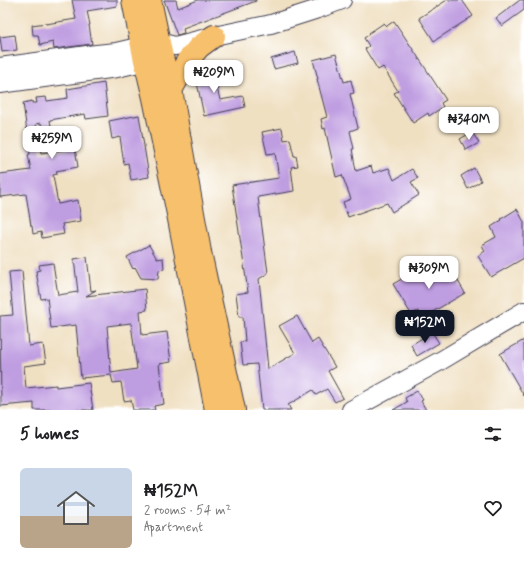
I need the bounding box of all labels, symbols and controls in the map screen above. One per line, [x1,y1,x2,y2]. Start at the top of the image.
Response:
pin: ₦209M [186,60,242,94]
text: ₦209M [193,64,235,81]
pin: ₦340M [441,107,497,141]
text: ₦340M [448,111,490,128]
pin: ₦259M [24,126,80,160]
text: ₦259M [32,130,72,147]
pin: ₦309M [401,256,457,290]
text: ₦309M [409,260,449,277]
pin: ₦152M [397,310,453,344]
text: ₦152M [404,314,446,331]
text: 5 homes [20,423,79,445]
icon: filters [482,423,504,445]
text: ₦152M [144,480,198,502]
icon: home [52,484,100,532]
icon: heart [482,497,504,519]
text: 2 rooms · 54 m² [144,502,231,519]
text: Apartment [144,519,203,536]

